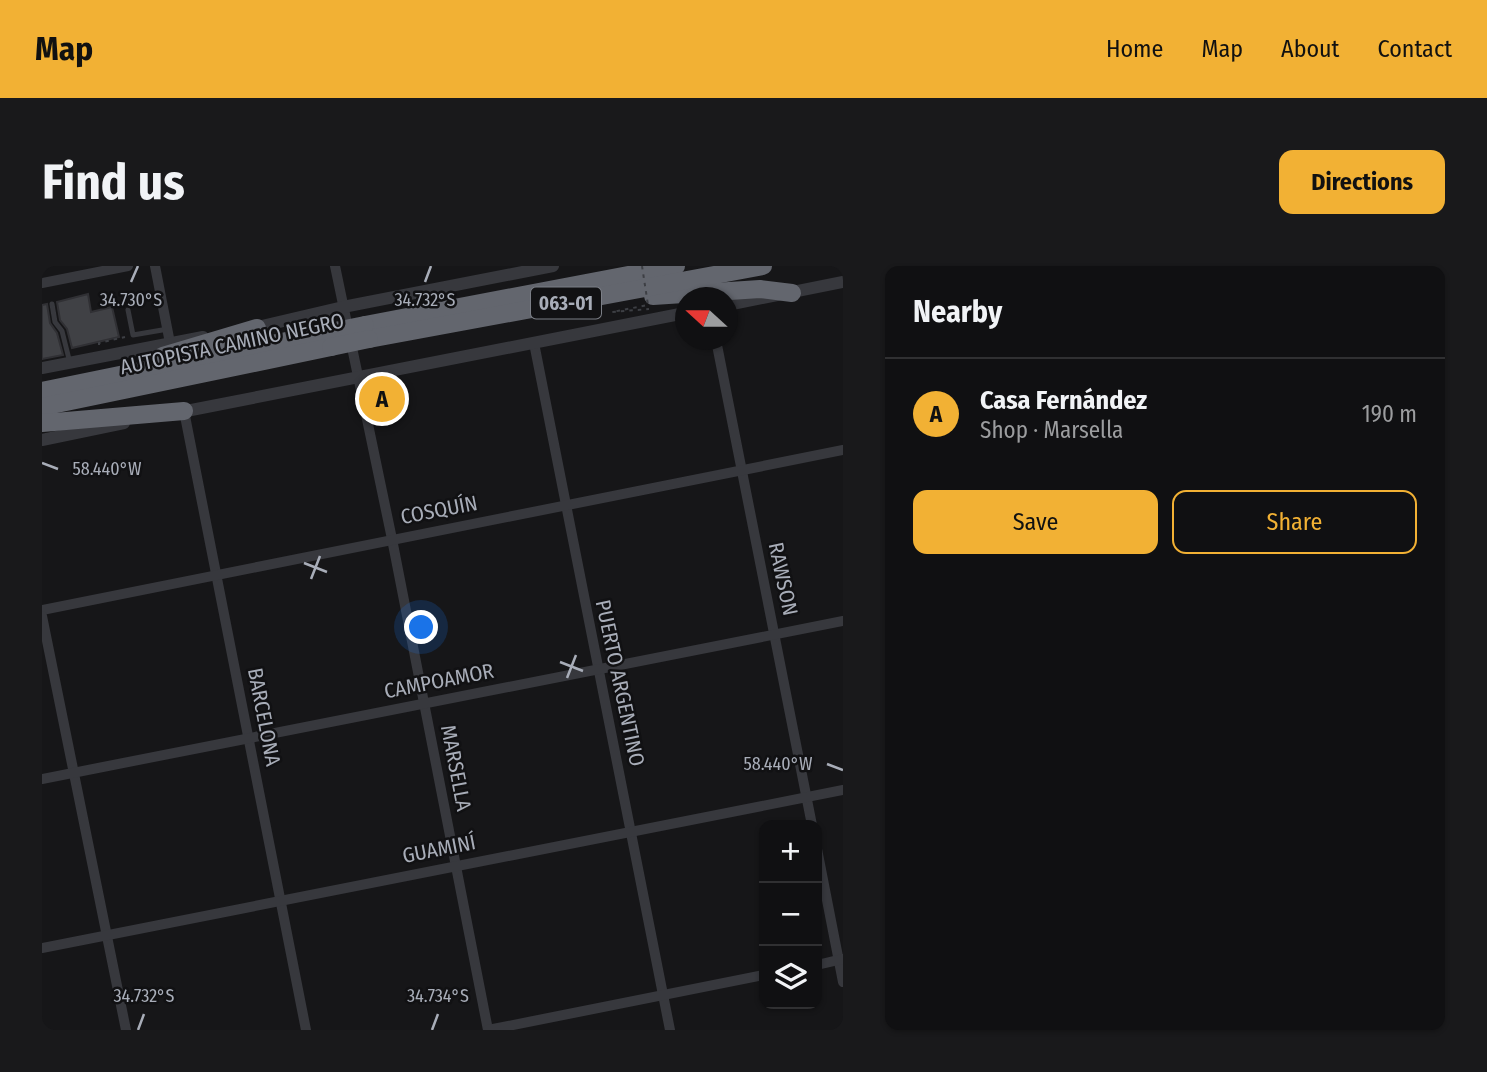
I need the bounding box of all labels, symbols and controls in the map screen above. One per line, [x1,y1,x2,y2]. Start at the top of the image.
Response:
text: Map [35,29,93,69]
text: Home [1106,35,1163,63]
text: Map [1201,35,1243,63]
text: About [1281,35,1339,63]
text: Contact [1377,35,1452,63]
button: Directions [1279,150,1445,214]
text: Find us [42,153,185,212]
north arrow [675,287,738,350]
road number: 063-01 [531,288,601,318]
text: 34.730°S [100,289,162,311]
text: 34.732°S [394,289,456,311]
text: Nearby [913,294,1002,330]
street label: AUTOPISTA CAMINO NEGRO [118,308,346,380]
pin: A [359,373,405,425]
text: Casa Fernández [980,385,1147,416]
text: A [930,400,942,428]
text: 190 m [1362,400,1417,428]
text: Shop · Marsella [980,416,1123,444]
text: 58.440°W [72,458,142,480]
street label: COSQUÍN [398,490,480,530]
button: Save [913,490,1158,554]
button: Share [1172,490,1417,554]
street label: RAWSON [763,540,803,618]
street label: PUERTO ARGENTINO [590,597,650,769]
your location [404,610,438,644]
street label: CAMPOAMOR [382,658,497,704]
street label: BARCELONA [242,666,286,768]
street label: MARSELLA [435,723,477,813]
text: 58.440°W [743,753,813,775]
map controls [759,820,822,1009]
button: + [759,820,822,883]
street label: GUAMINÍ [400,829,478,869]
button: − [759,883,822,946]
button: layers [759,946,822,1009]
text: 34.732°S [113,985,175,1007]
text: 34.734°S [407,985,469,1007]

